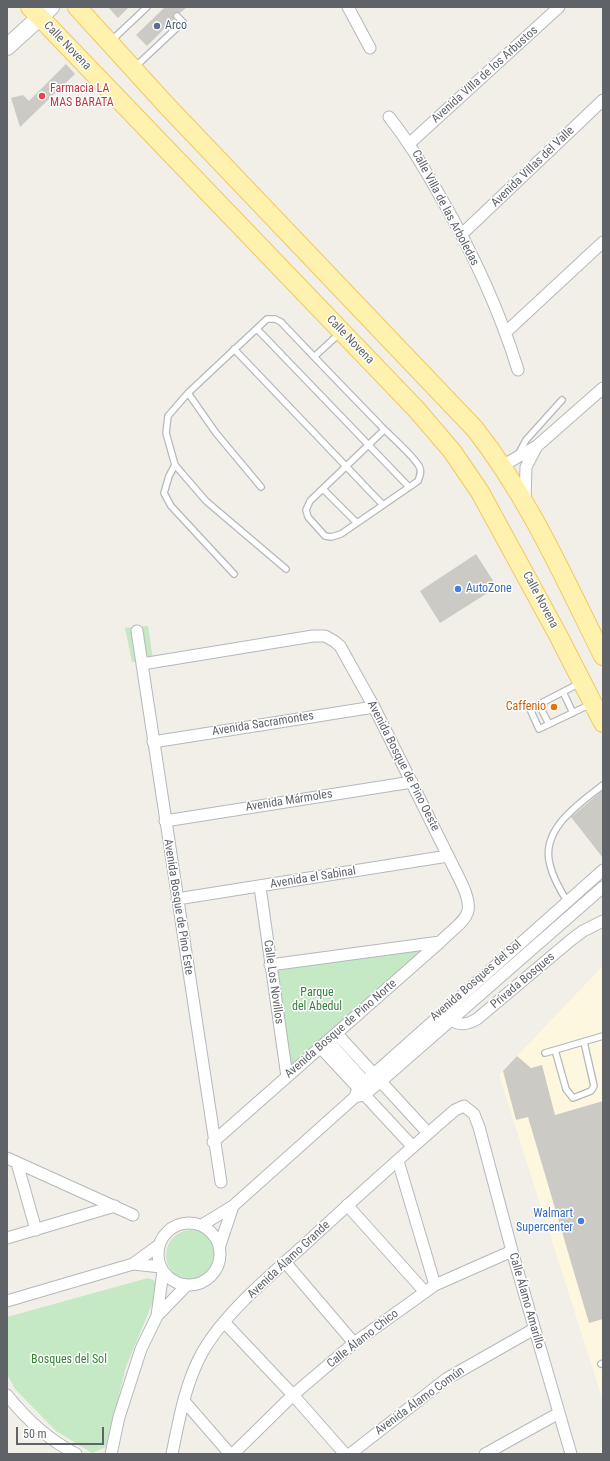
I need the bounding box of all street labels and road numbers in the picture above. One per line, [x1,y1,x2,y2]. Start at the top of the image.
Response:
street label: Calle Novena [40,19,94,73]
street label: Avenida Villa de los Arbustos [429,24,541,126]
street label: Avenida Villas del Valle [489,124,577,210]
street label: Calle Villa de las Arboledas [408,148,482,268]
street label: Calle Novena [323,313,377,367]
street label: Calle Novena [519,569,561,631]
street label: Avenida Bosque de Pino Oeste [364,698,442,834]
street label: Avenida Sacramontes [211,709,315,739]
street label: Avenida Mármoles [245,787,333,815]
street label: Avenida Bosque de Pino Este [160,838,196,976]
street label: Avenida el Sabinal [269,864,357,892]
street label: Avenida Bosques del Sol [427,937,525,1025]
street label: Calle Los Novillos [260,939,286,1025]
street label: Privada Bosques [488,950,558,1012]
street label: Avenida Bosque de Pino Norte [282,977,400,1081]
street label: Avenida Álamo Grande [245,1218,333,1302]
street label: Calle Álamo Amarillo [505,1251,547,1351]
street label: Calle Álamo Chico [324,1307,402,1371]
street label: Avenida Álamo Común [372,1364,468,1438]

